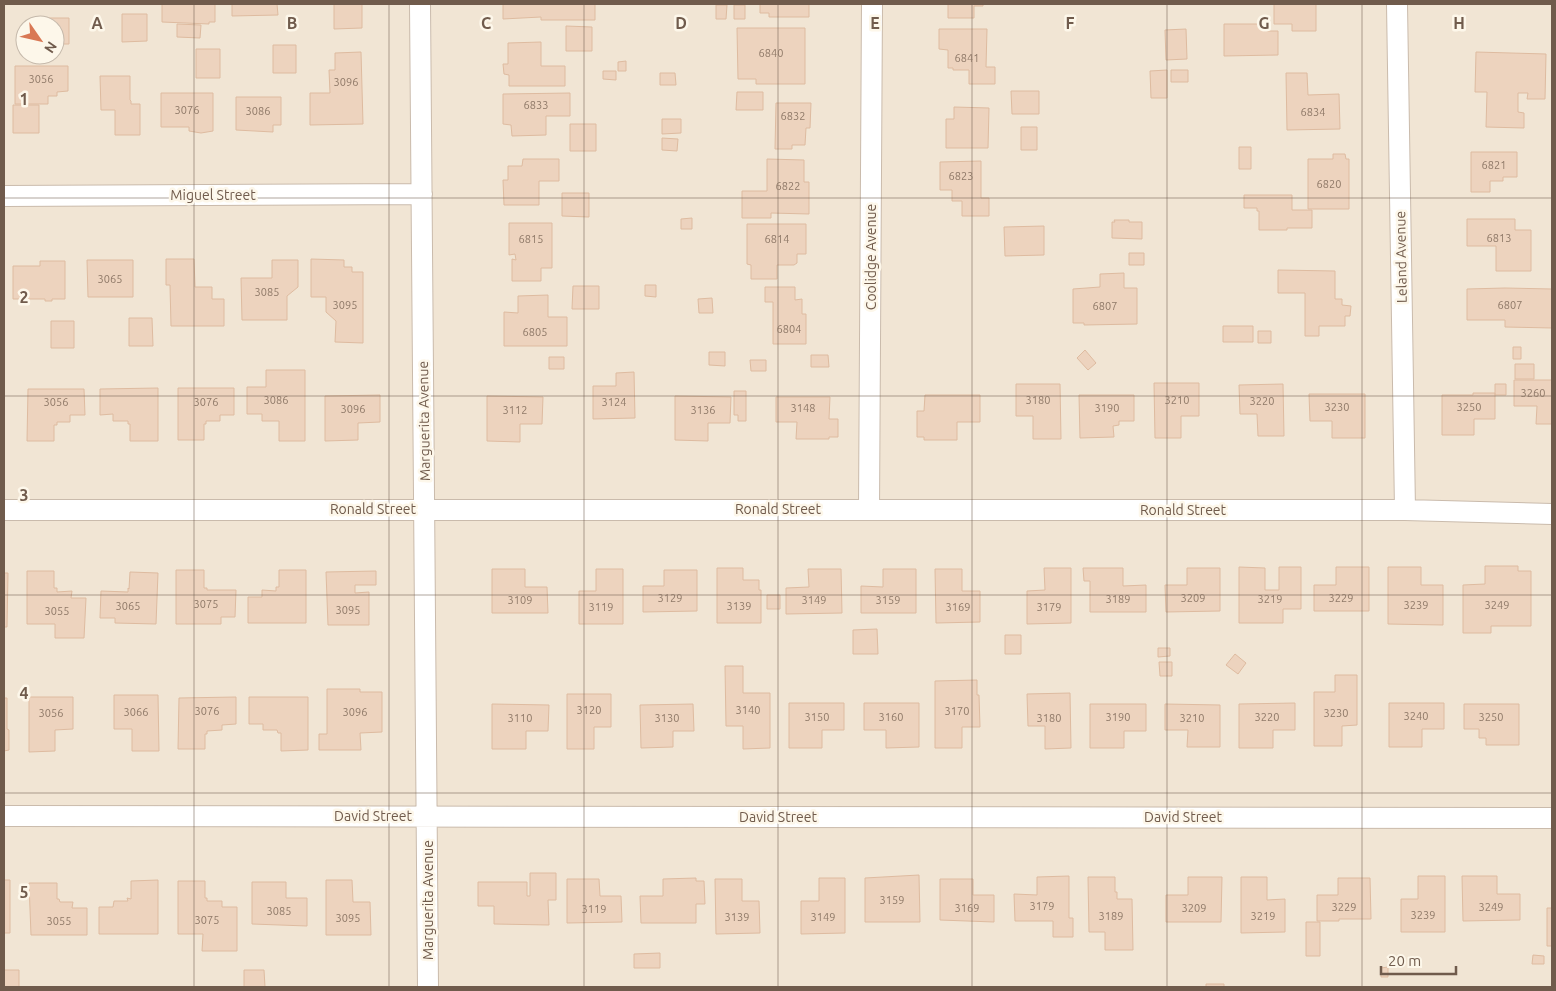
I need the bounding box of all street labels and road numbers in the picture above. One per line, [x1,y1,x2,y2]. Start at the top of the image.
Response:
street label: Miguel Street [170,187,256,203]
street label: Coolidge Avenue [863,204,879,310]
street label: Leland Avenue [1392,211,1410,303]
street label: Marguerita Avenue [415,361,433,481]
street label: Ronald Street [330,501,417,517]
street label: Ronald Street [735,501,822,517]
street label: Ronald Street [1140,502,1227,518]
street label: David Street [334,808,412,824]
street label: David Street [739,809,817,825]
street label: David Street [1144,809,1222,825]
street label: Marguerita Avenue [420,840,436,960]

